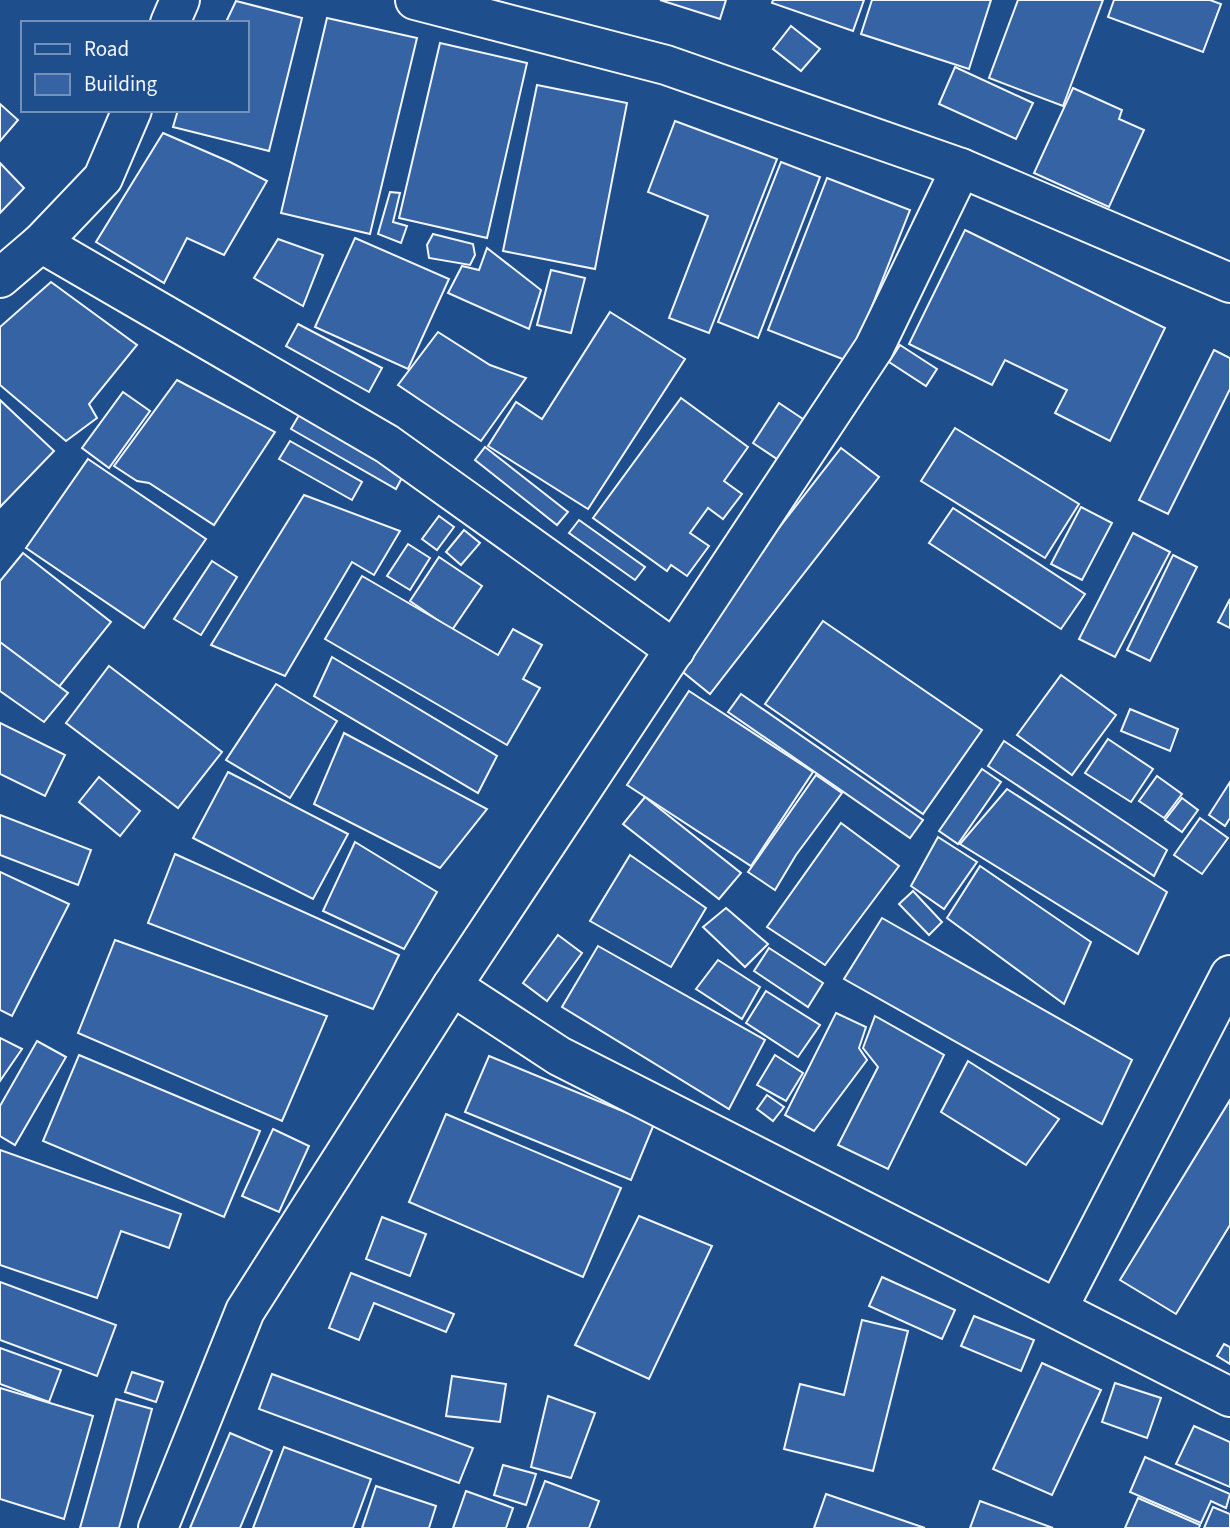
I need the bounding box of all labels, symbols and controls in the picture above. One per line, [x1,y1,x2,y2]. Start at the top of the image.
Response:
legend [21,21,248,112]
text: Road [84,34,129,64]
text: Building [84,69,158,99]

